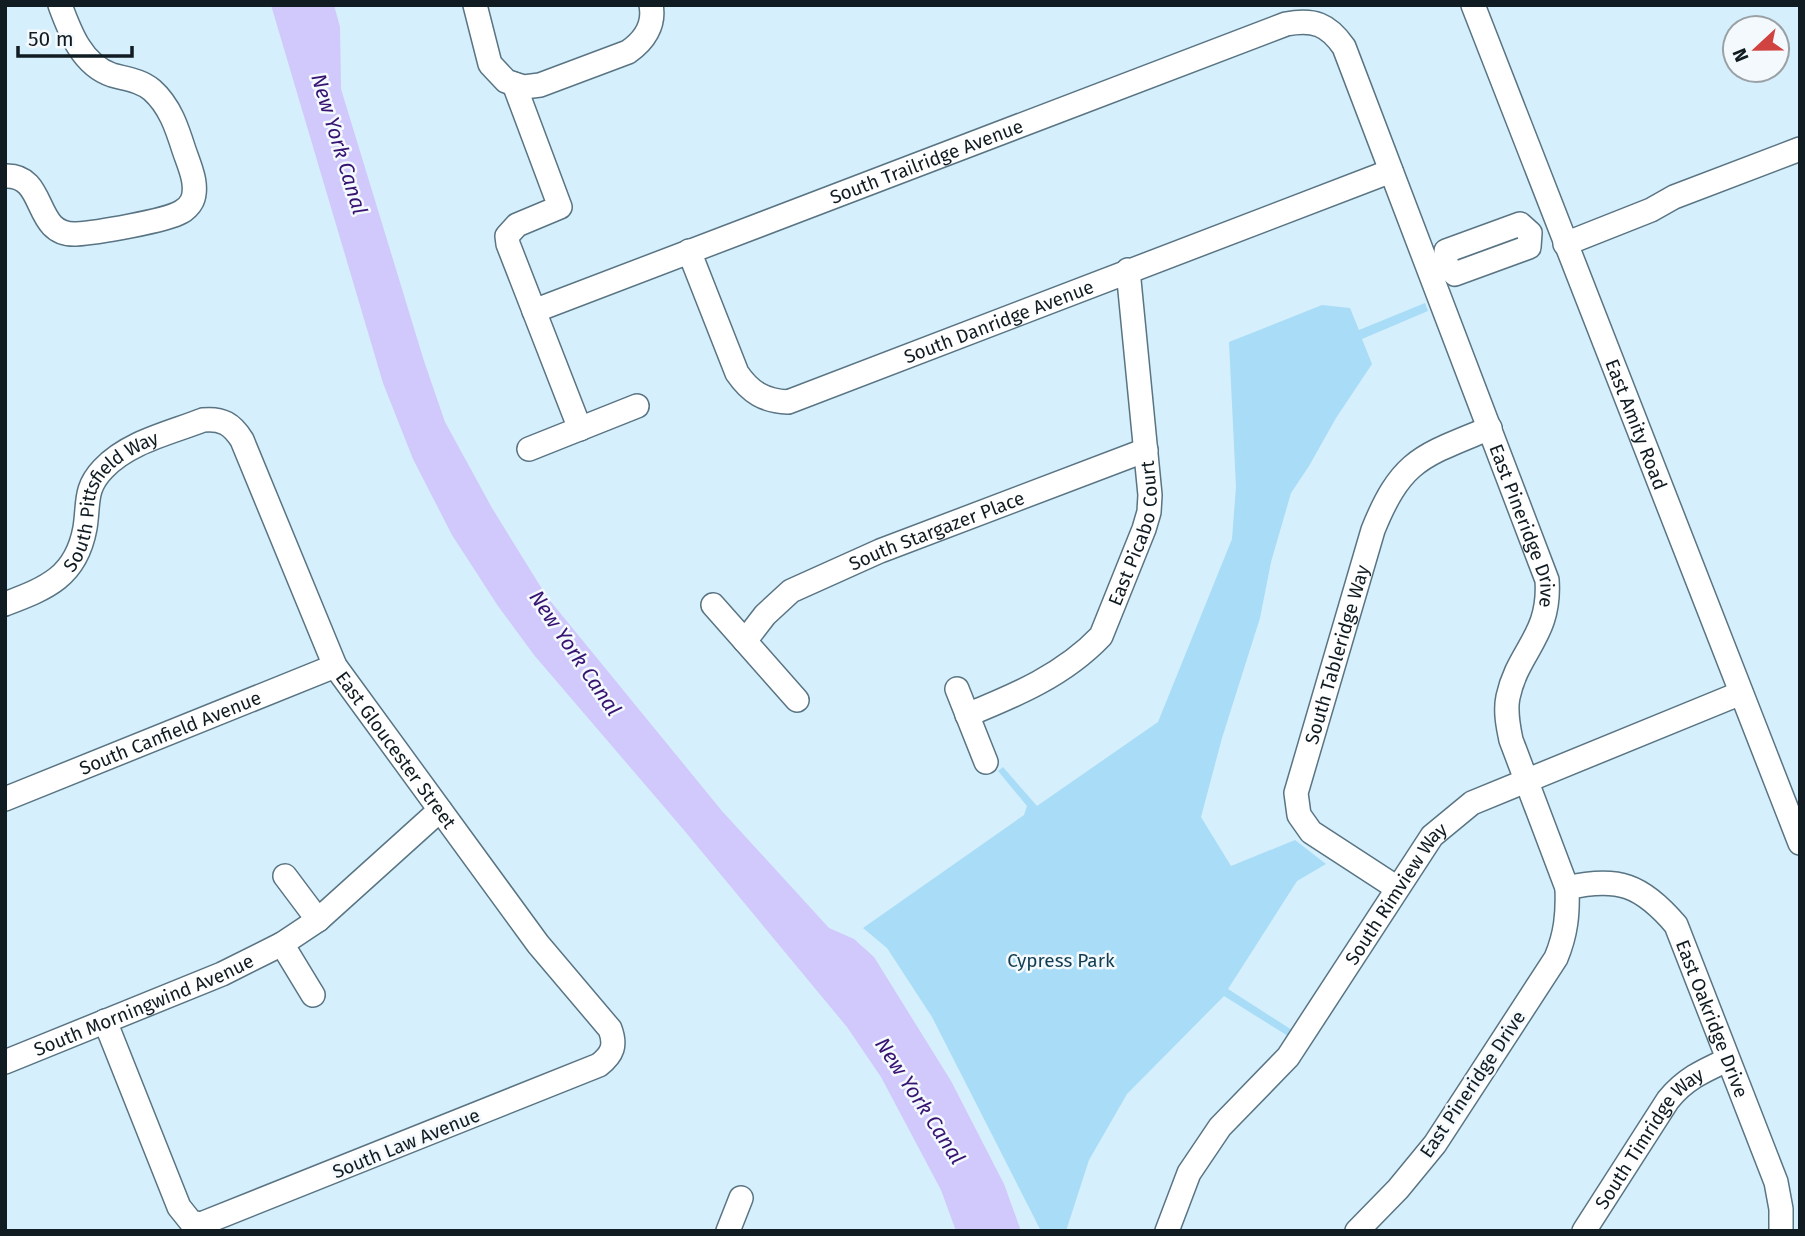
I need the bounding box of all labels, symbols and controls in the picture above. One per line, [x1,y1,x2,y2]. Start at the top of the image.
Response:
scale bar [18,14,131,58]
north arrow [1721,14,1791,84]
text: 50 m [28,26,74,52]
text: N [1728,45,1754,65]
water label: New York Canal [305,70,373,218]
street label: South Trailridge Avenue [827,114,1026,209]
street label: South Danridge Avenue [901,275,1097,369]
street label: East Amity Road [1600,356,1672,493]
street label: South Pittsfield Way [58,426,162,576]
street label: East Pineridge Drive [1484,441,1558,609]
street label: East Picabo Court [1103,459,1162,609]
street label: South Stargazer Place [845,486,1028,576]
street label: South Tableridge Way [1300,562,1374,747]
water label: New York Canal [523,585,627,721]
street label: East Gloucester Street [331,667,461,833]
street label: South Canfield Avenue [76,686,264,780]
street label: South Rimview Way [1340,817,1452,969]
street label: East Oakridge Drive [1671,936,1753,1101]
street label: South Morningwind Avenue [31,949,258,1061]
park label: Cypress Park [1007,949,1115,972]
street label: East Pineridge Drive [1415,1006,1530,1162]
water label: New York Canal [869,1033,971,1169]
street label: South Timridge Way [1590,1063,1708,1213]
street label: South Law Avenue [329,1103,483,1183]

